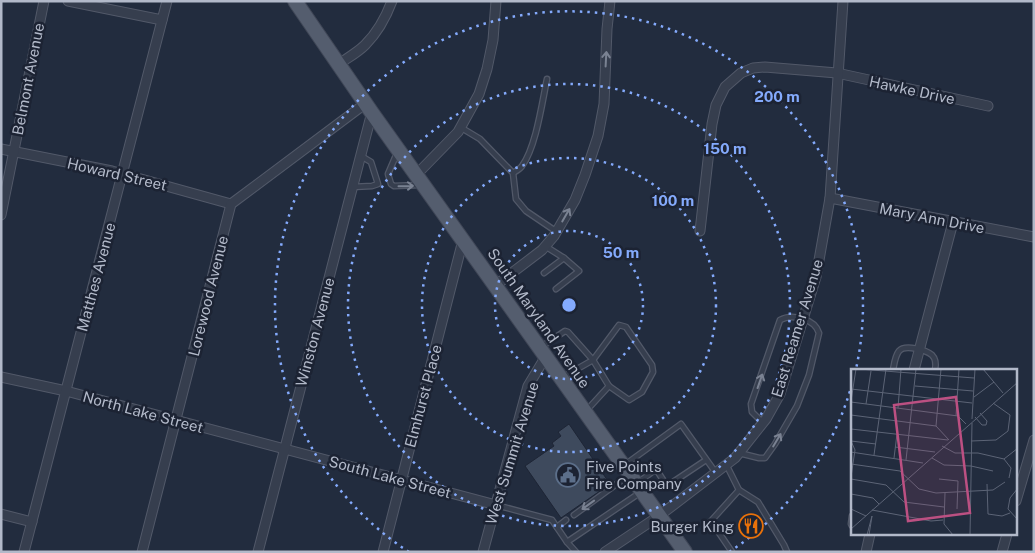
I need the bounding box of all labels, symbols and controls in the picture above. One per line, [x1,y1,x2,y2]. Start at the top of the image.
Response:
street label: Belmont Avenue [9,21,47,137]
one-way arrow [601,51,610,67]
street label: Hawke Drive [868,73,956,107]
text: 200 m [754,88,800,105]
text: 150 m [703,140,747,157]
street label: Howard Street [66,154,169,194]
one-way arrow [398,181,414,190]
text: 100 m [652,192,694,209]
street label: Mary Ann Drive [878,199,986,237]
one-way arrow [562,208,572,222]
street label: Matthes Avenue [73,221,119,333]
street label: Lorewood Avenue [185,234,231,358]
text: 50 m [603,244,639,261]
street label: South Maryland Avenue [484,245,594,391]
street label: East Reamer Avenue [768,257,826,399]
street label: Winston Avenue [292,276,338,388]
centre of rings [560,296,578,314]
street label: Elmhurst Place [401,343,445,449]
inset map [851,369,1018,536]
one-way arrow [755,373,765,389]
street label: West Summit Avenue [482,380,542,526]
street label: North Lake Street [81,388,205,436]
one-way arrow [773,433,783,447]
street label: South Lake Street [327,452,453,502]
place label: Five Points Fire Company [586,458,682,492]
public building icon: Five Points Fire Company [555,462,581,488]
one-way arrow [581,500,595,510]
restaurant icon: Burger King [738,513,764,539]
place label: Burger King [650,518,734,535]

